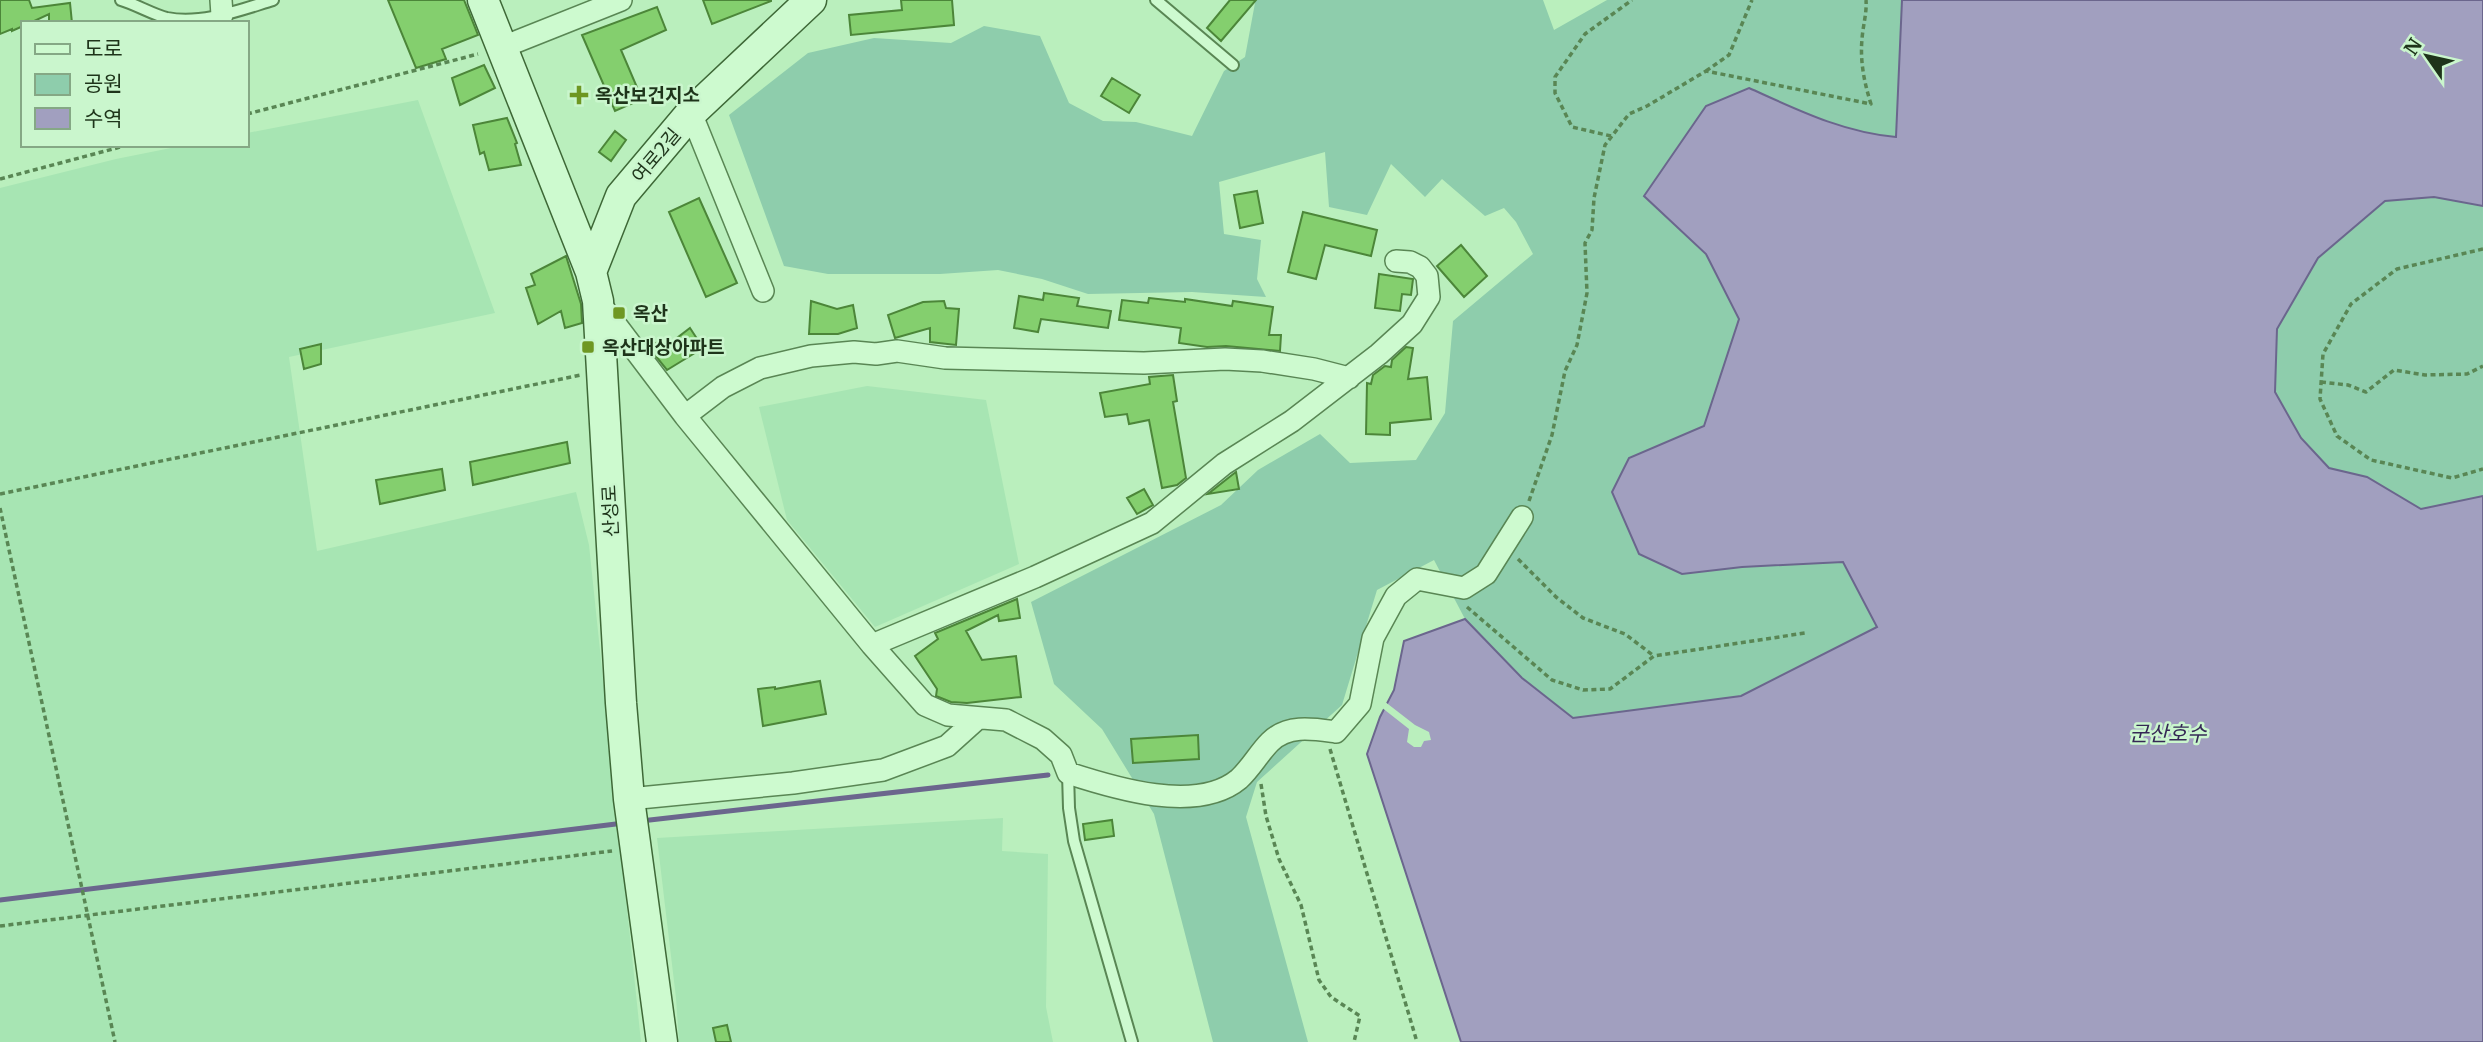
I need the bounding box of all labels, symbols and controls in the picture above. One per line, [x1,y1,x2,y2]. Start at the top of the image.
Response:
legend [21,21,248,147]
north arrow [2392,21,2462,91]
text: N [2399,34,2427,59]
text: 도로 [84,35,123,62]
text: 공원 [84,70,123,97]
place label: 옥산보건지소 [595,83,700,107]
marker: 옥산보건지소 [569,85,589,105]
text: 수역 [84,105,123,132]
street label: 여로2길 [626,123,686,187]
place label: 옥산 [633,301,668,325]
marker: 옥산 [611,305,627,321]
place label: 옥산대상아파트 [602,335,724,359]
marker: 옥산대상아파트 [580,339,596,355]
street label: 산성로 [597,484,623,538]
water label: 군산호수 [2129,720,2207,747]

